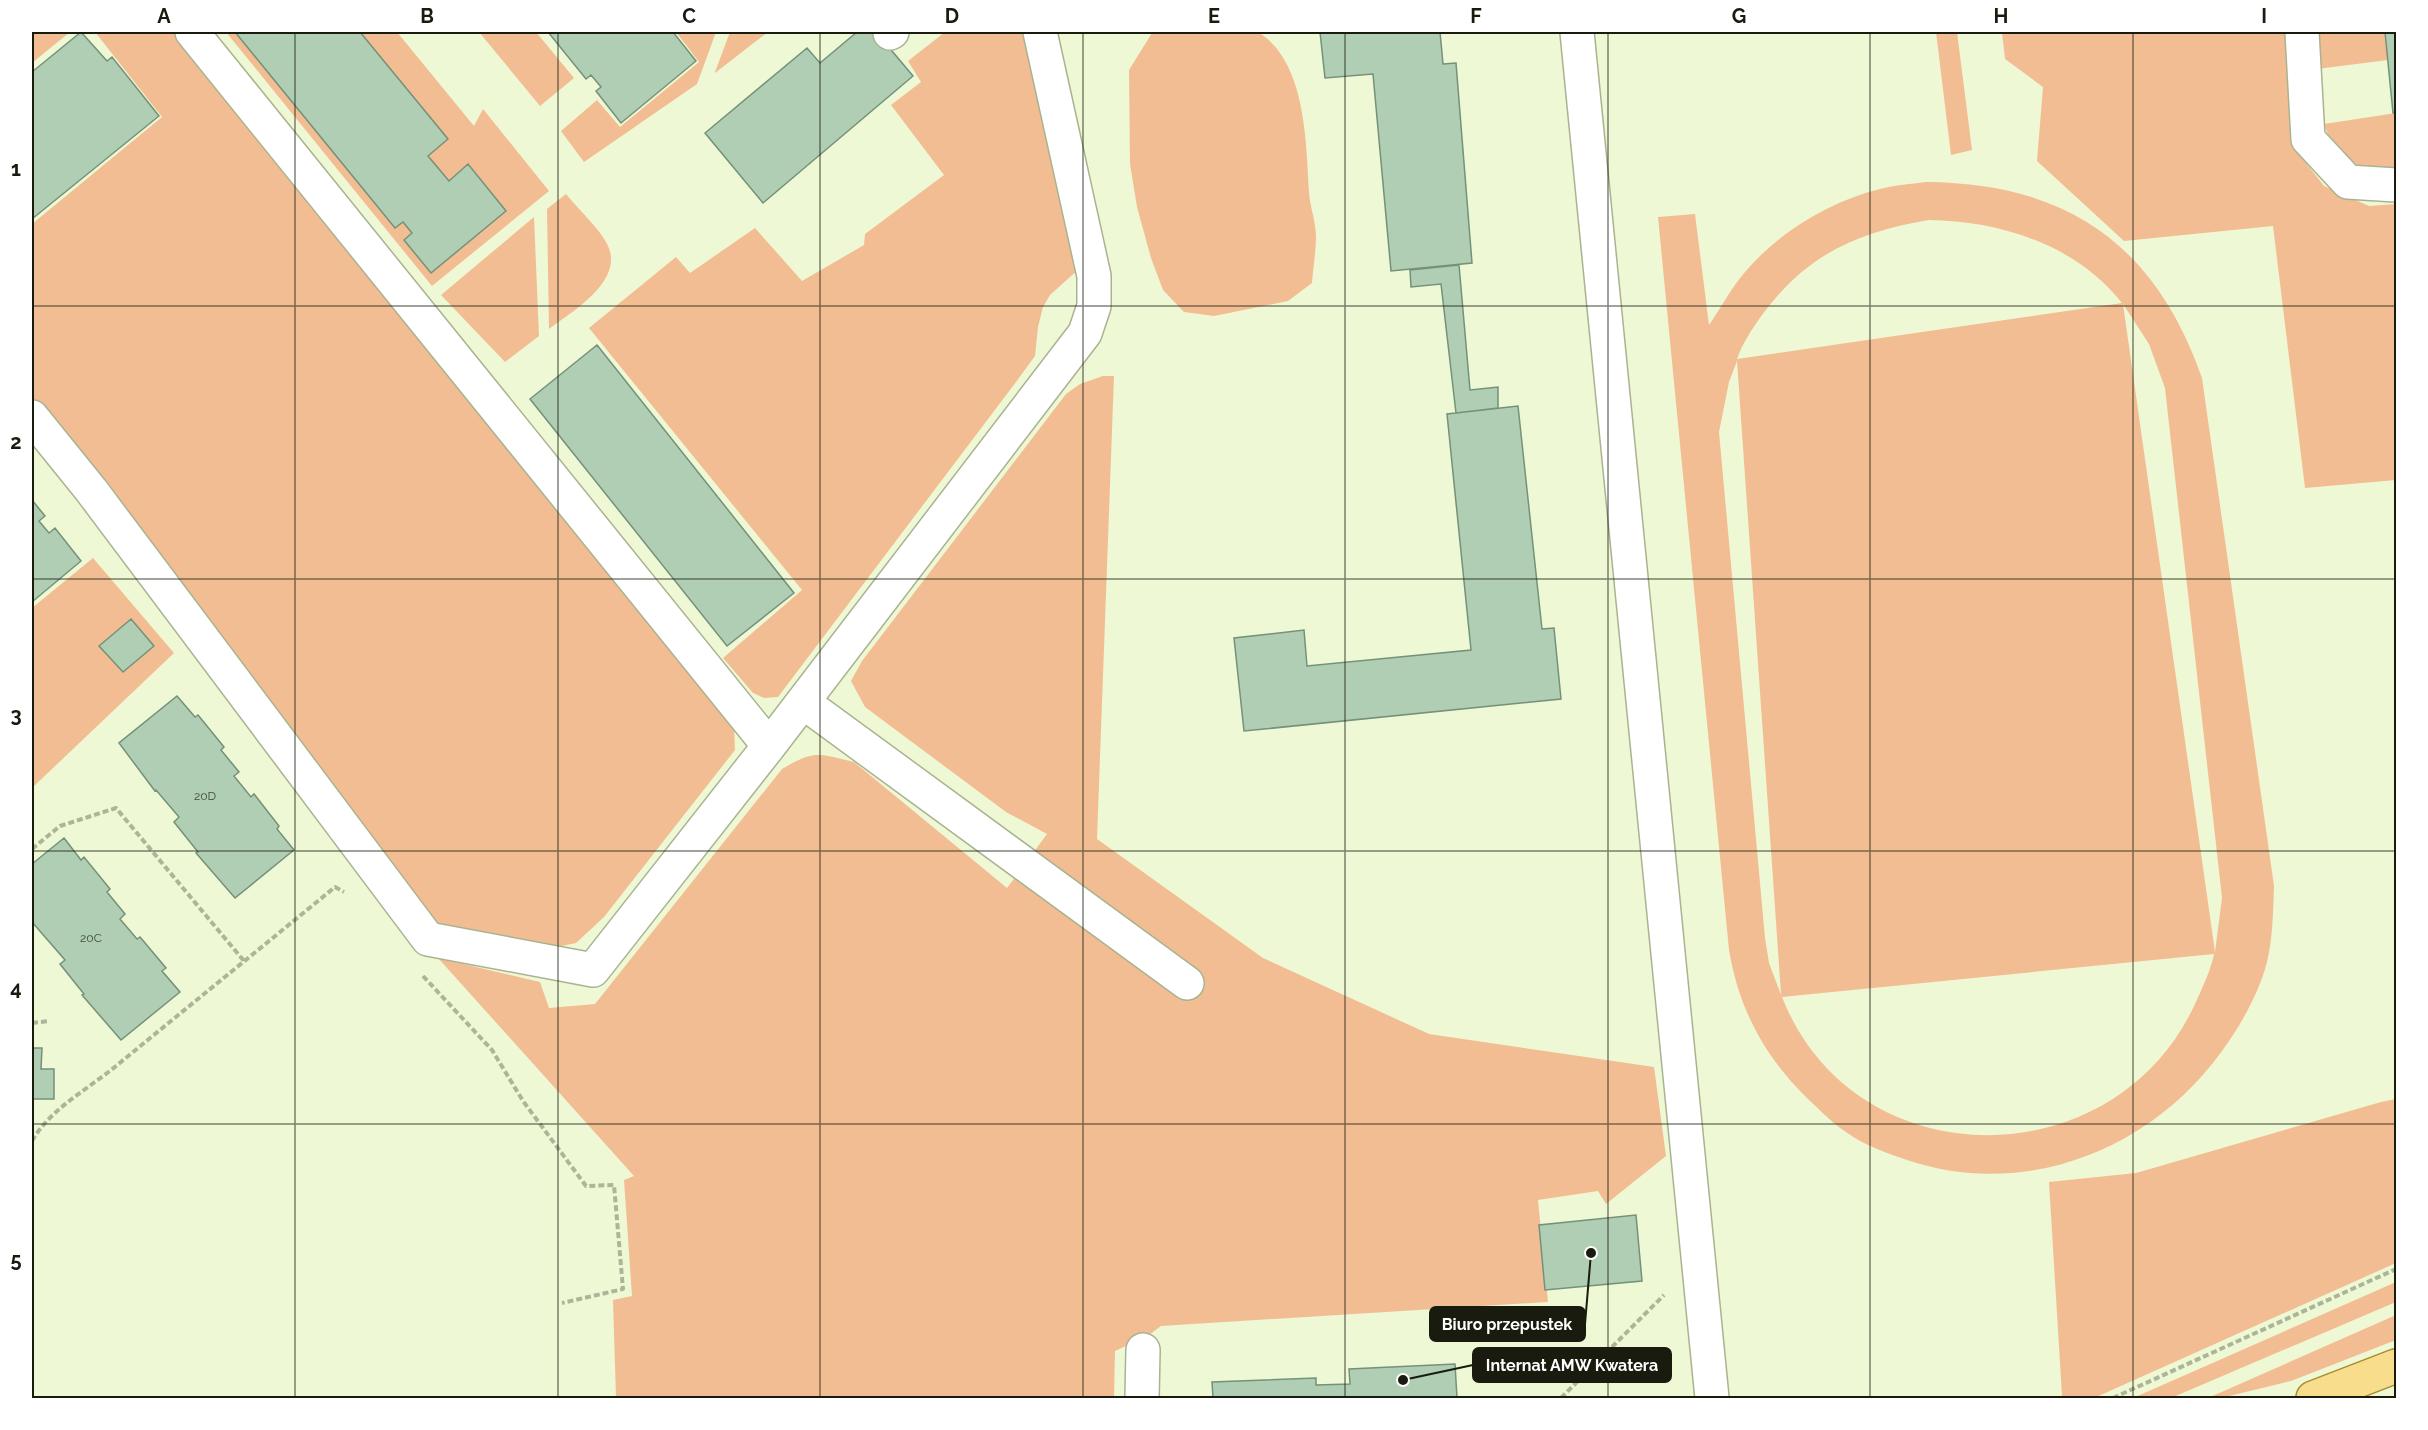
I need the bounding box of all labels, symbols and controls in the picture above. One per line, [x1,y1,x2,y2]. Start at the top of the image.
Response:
text: A [157,4,171,28]
text: B [420,4,434,28]
text: C [682,4,696,28]
text: D [945,4,959,28]
text: E [1208,4,1220,28]
text: F [1470,4,1482,28]
text: G [1732,4,1746,28]
text: H [1994,4,2008,28]
text: I [2261,4,2267,28]
text: 1 [11,157,21,181]
text: 2 [10,430,22,454]
text: 3 [10,703,22,727]
house number: 20D [194,789,217,803]
house number: 20C [80,931,102,945]
text: 4 [10,976,22,1000]
text: 5 [10,1248,22,1272]
callout: Biuro przepustek [1430,1307,1585,1341]
text: Biuro przepustek [1442,1315,1572,1334]
callout: Internat AMW Kwatera [1473,1348,1671,1382]
text: Internat AMW Kwatera [1486,1356,1658,1375]

